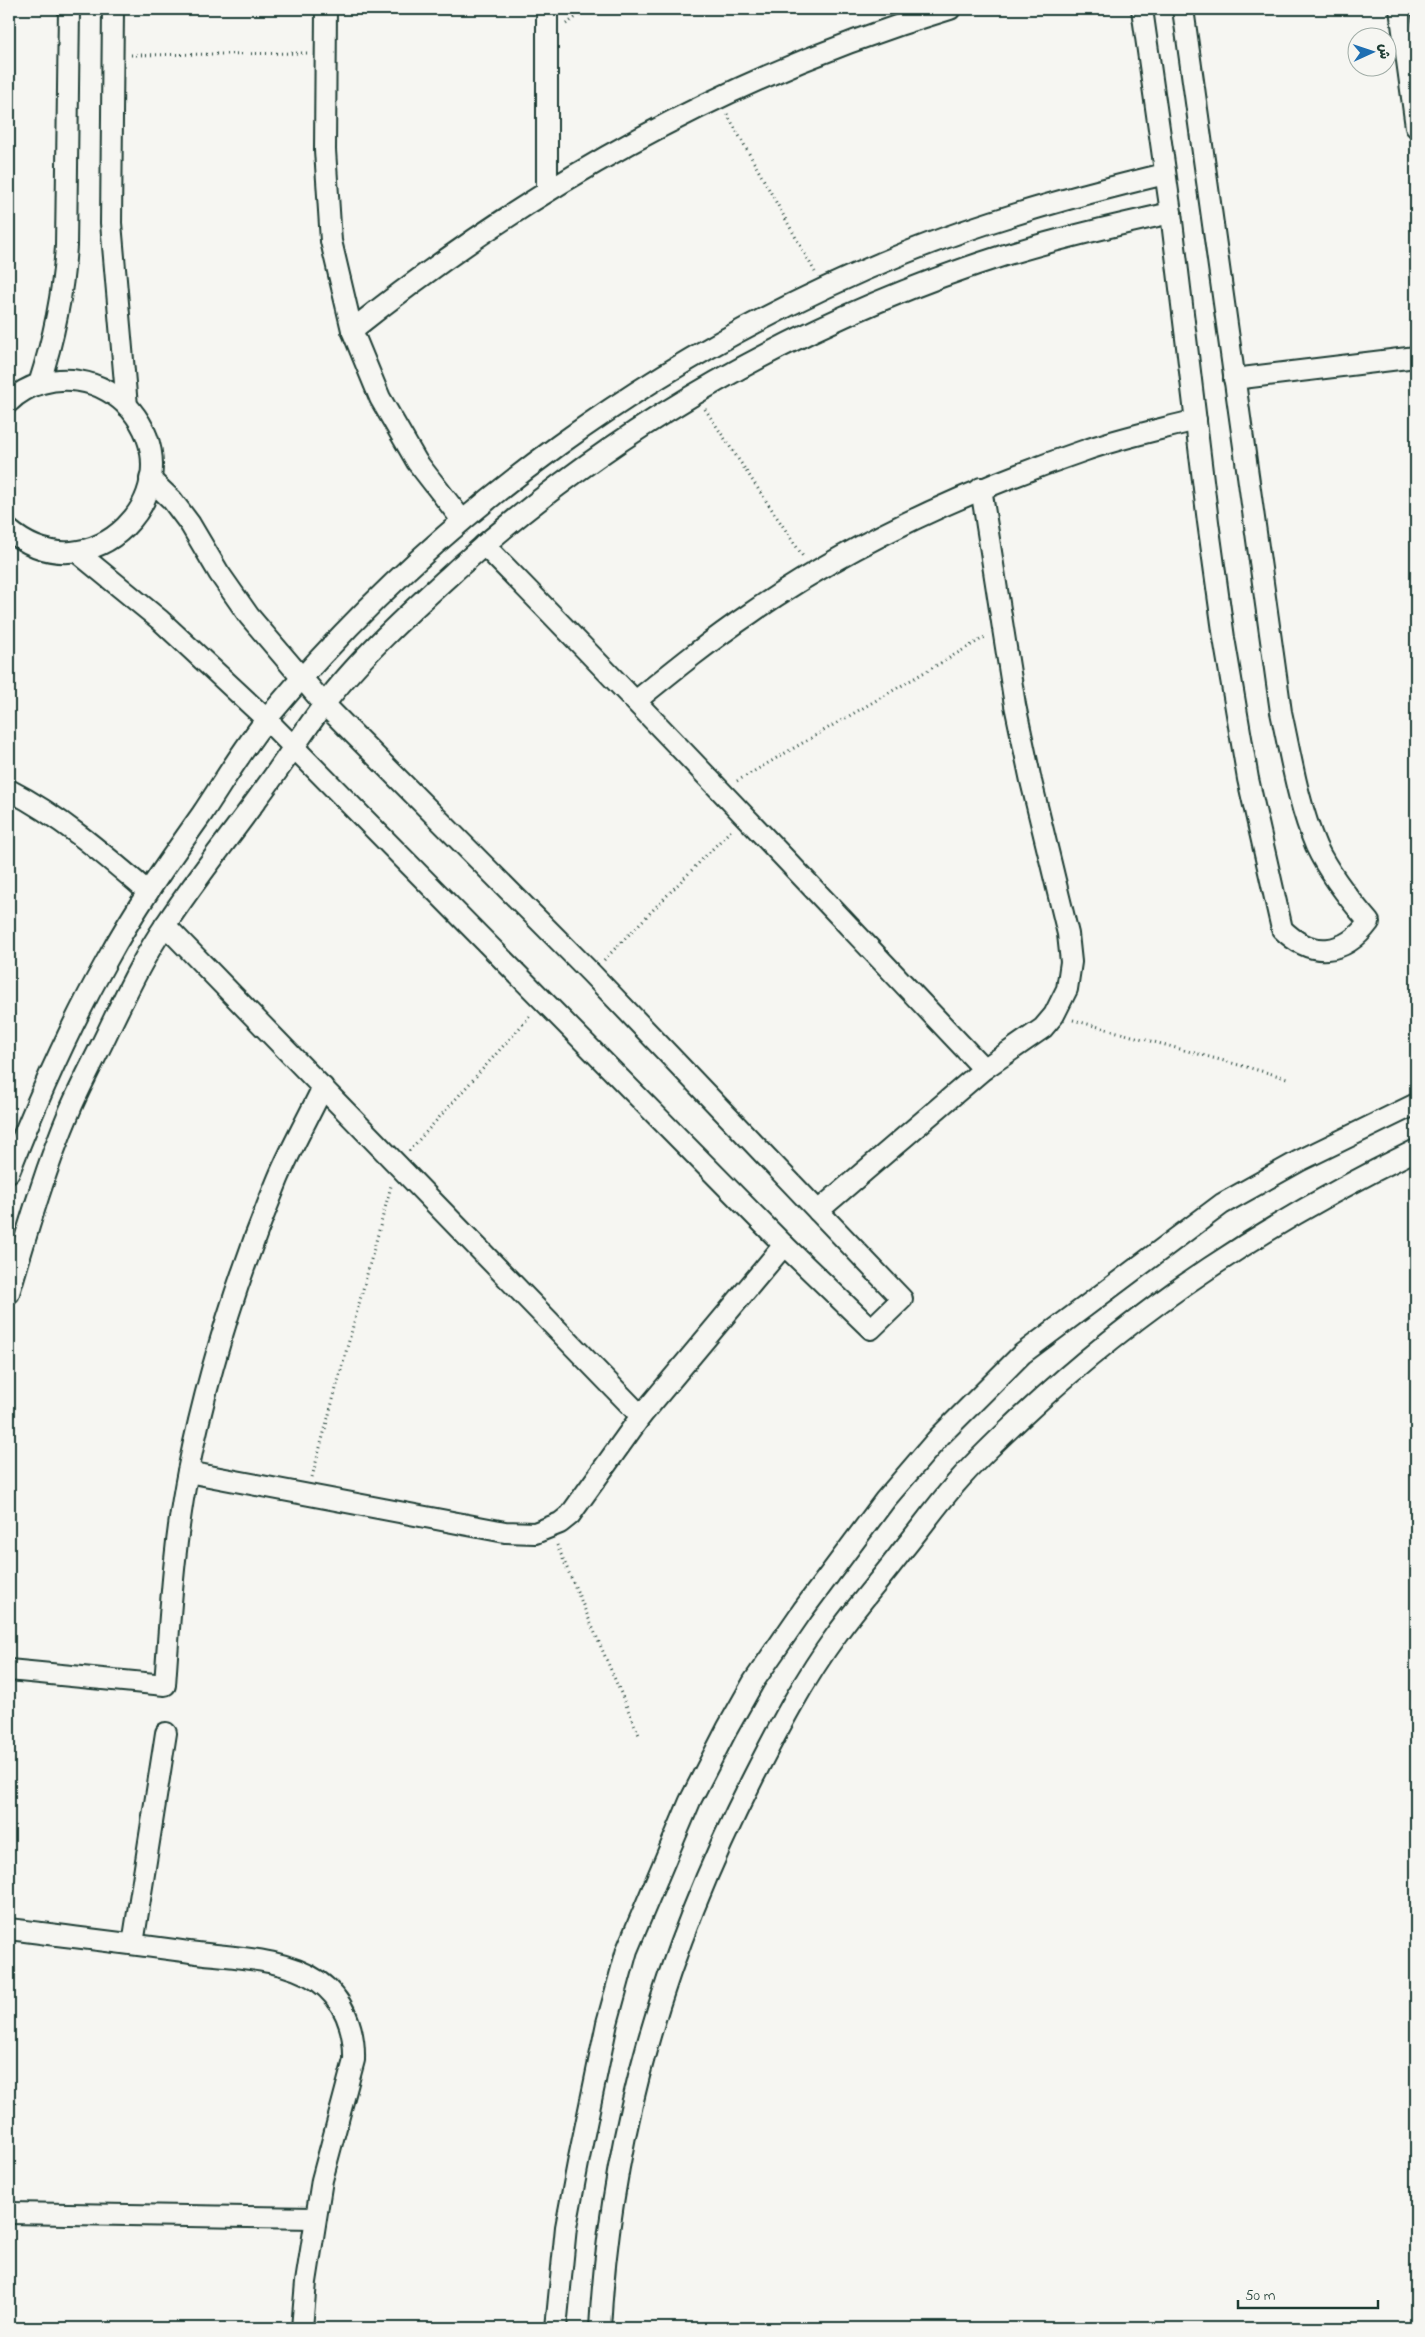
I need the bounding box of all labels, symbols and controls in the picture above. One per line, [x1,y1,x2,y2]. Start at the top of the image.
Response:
north arrow [1348,28,1398,78]
text: ش [1373,43,1394,60]
scale bar [1238,2277,1378,2309]
text: 50 m [1245,2285,1276,2307]

